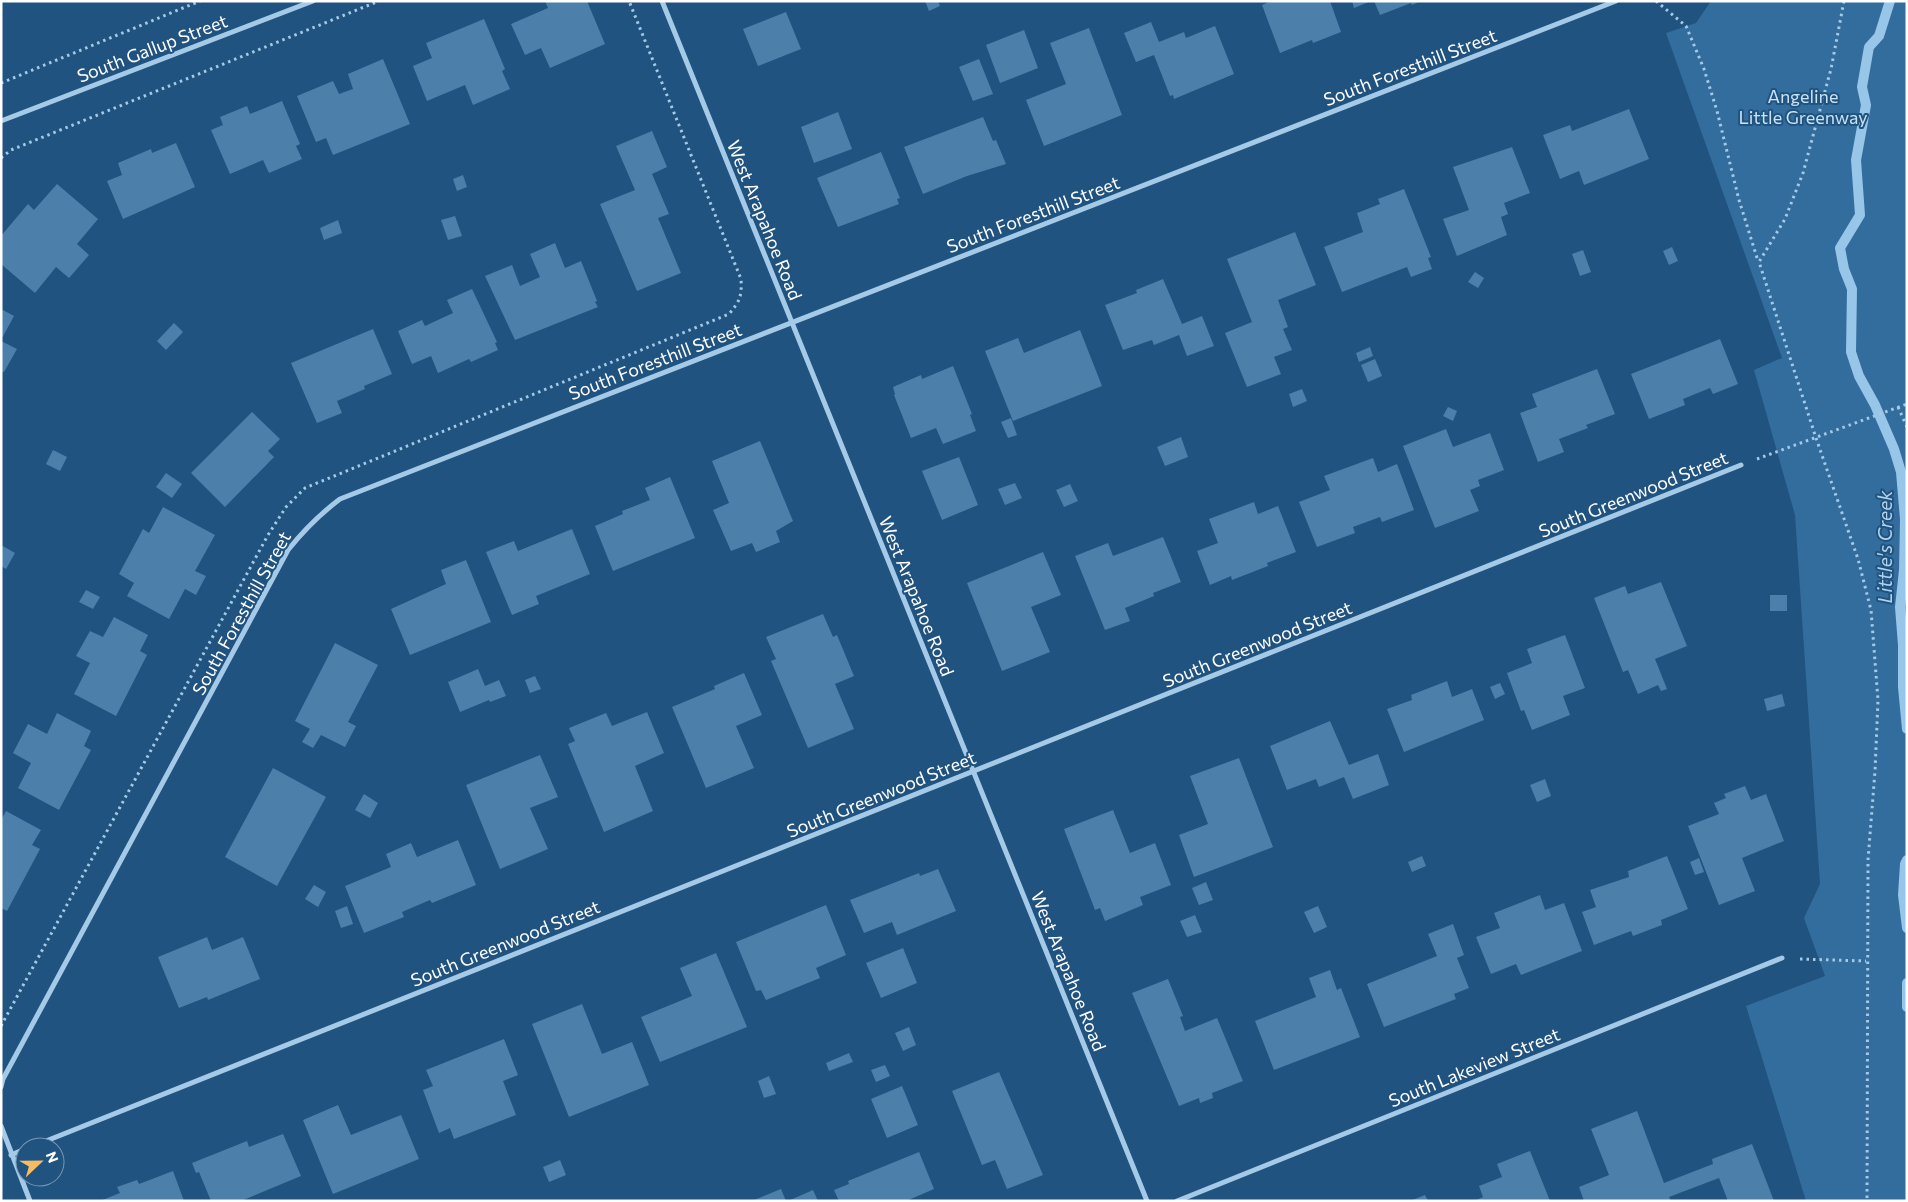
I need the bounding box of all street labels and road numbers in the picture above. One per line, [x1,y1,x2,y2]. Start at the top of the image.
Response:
street label: South Gallup Street [74,9,230,87]
street label: South Foresthill Street [1320,24,1500,110]
street label: West Arapahoe Road [723,137,807,303]
street label: South Foresthill Street [943,171,1123,257]
street label: South Foresthill Street [565,318,745,404]
street label: South Greenwood Street [1535,446,1731,542]
street label: West Arapahoe Road [875,513,959,679]
street label: South Foresthill Street [187,527,295,699]
street label: South Greenwood Street [1159,596,1355,692]
street label: South Greenwood Street [783,746,979,842]
street label: West Arapahoe Road [1027,888,1111,1054]
street label: South Greenwood Street [407,895,603,991]
street label: South Lakeview Street [1385,1023,1563,1111]

